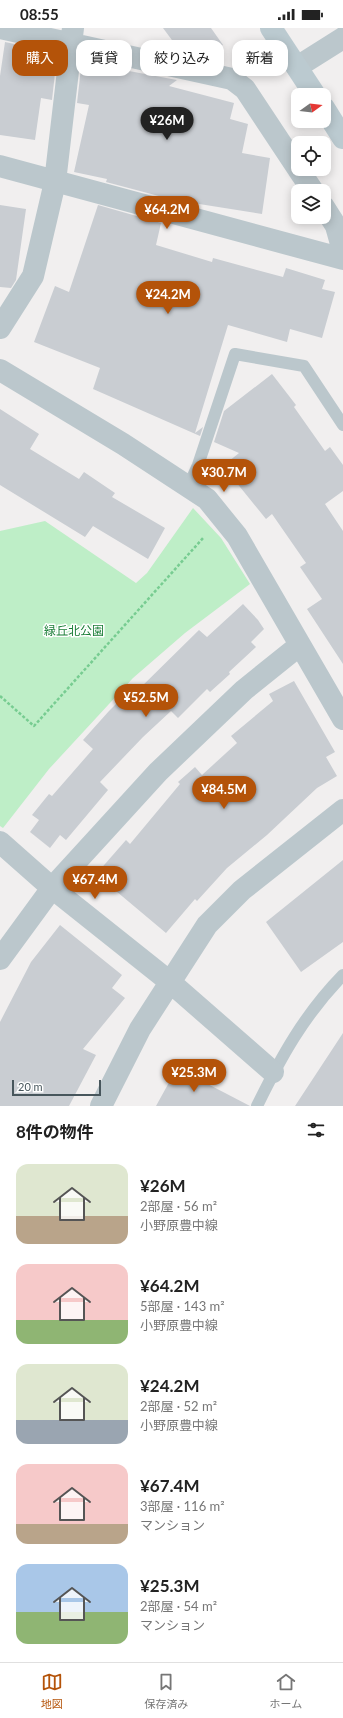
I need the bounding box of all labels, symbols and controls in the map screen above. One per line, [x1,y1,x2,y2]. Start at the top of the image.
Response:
text: 08:55 [20,5,59,23]
chip: 購入 [12,40,68,76]
chip: 賃貸 [76,40,132,76]
chip: 絞り込み [140,40,224,76]
chip: 新着 [232,40,288,76]
north arrow [291,88,331,128]
map controls [291,88,331,224]
pin: ¥26M [143,107,191,141]
text: ¥26M [150,112,184,128]
button: locate [291,136,331,176]
button: layers [291,184,331,224]
pin: ¥64.2M [134,196,200,230]
text: ¥64.2M [144,201,190,217]
pin: ¥24.2M [135,281,201,315]
text: ¥24.2M [145,286,191,302]
pin: ¥30.7M [191,459,257,493]
text: ¥30.7M [201,464,247,480]
park label: 緑丘北公園 [44,623,104,638]
pin: ¥52.5M [113,684,179,718]
text: ¥52.5M [123,689,169,705]
pin: ¥84.5M [191,776,257,810]
text: ¥84.5M [201,781,247,797]
pin: ¥67.4M [62,866,128,900]
text: ¥67.4M [72,871,118,887]
pin: ¥25.3M [161,1059,227,1093]
text: ¥25.3M [171,1064,217,1080]
scale bar [12,1078,101,1097]
text: 20 m [18,1080,43,1093]
icon: filters [305,1119,327,1141]
text: 8件の物件 [16,1121,94,1142]
text: ¥26M [140,1175,186,1196]
icon: home [48,1180,96,1228]
text: 2部屋 · 56 m² [140,1198,217,1214]
text: 小野原豊中線 [140,1217,218,1233]
text: ¥64.2M [140,1275,200,1296]
icon: home [48,1280,96,1328]
text: 5部屋 · 143 m² [140,1298,225,1314]
text: 小野原豊中線 [140,1317,218,1333]
text: ¥24.2M [140,1375,200,1396]
icon: home [48,1380,96,1428]
text: 2部屋 · 52 m² [140,1398,217,1414]
text: 小野原豊中線 [140,1417,218,1433]
text: ¥67.4M [140,1475,200,1496]
icon: home [48,1480,96,1528]
text: 3部屋 · 116 m² [140,1498,225,1514]
text: マンション [140,1517,205,1533]
text: ¥25.3M [140,1575,200,1596]
icon: home [48,1580,96,1628]
text: 2部屋 · 54 m² [140,1598,217,1614]
text: マンション [140,1617,205,1633]
tab: 地図 [41,1671,63,1711]
tab: 保存済み [144,1671,188,1711]
tab: ホーム [270,1671,302,1711]

